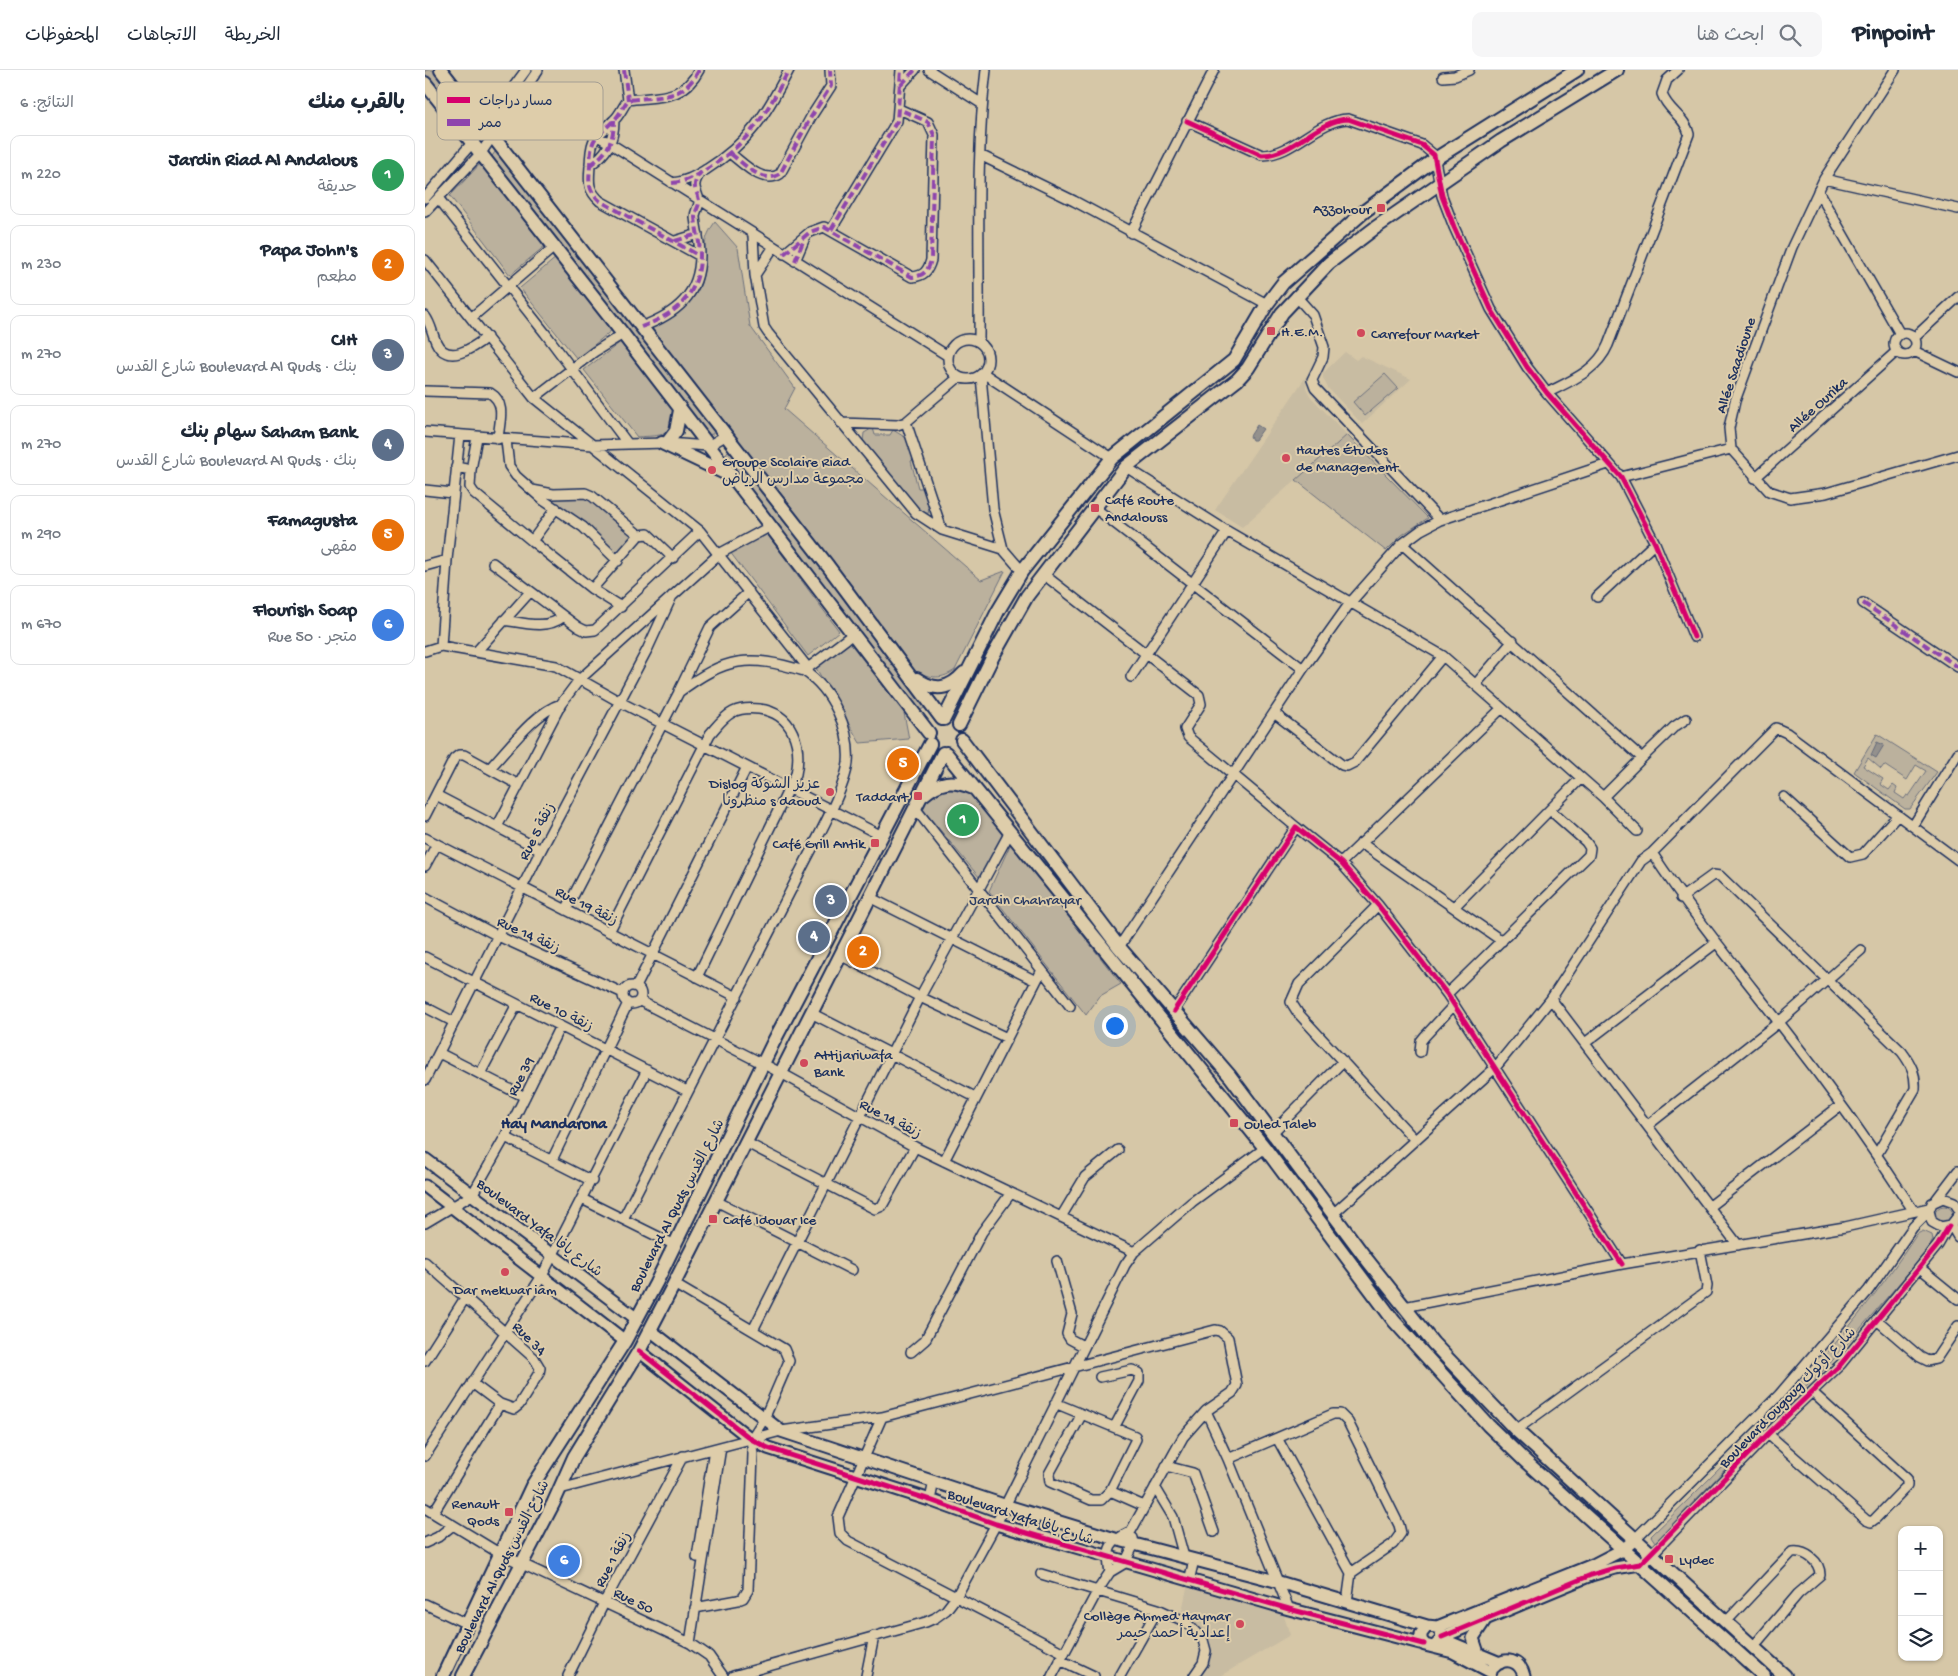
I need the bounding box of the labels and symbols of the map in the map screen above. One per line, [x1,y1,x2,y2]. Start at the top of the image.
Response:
legend [437,82,603,140]
text: مسار دراجات [479,94,553,111]
text: ممر [478,116,502,133]
place label: Azzohour [1313,201,1373,219]
marker: Azzohour [1375,202,1387,214]
street label: Allée Saadioune [1713,315,1761,416]
place label: H.E.M. [1281,324,1323,342]
marker: H.E.M. [1265,325,1277,337]
place label: Carrefour Market [1371,326,1481,344]
marker: Carrefour Market [1355,327,1367,339]
street label: Allée Ourika [1785,374,1852,437]
place label: Hautes Études de Management [1296,442,1400,477]
marker: Hautes Études de Management [1280,452,1292,464]
place label: Groupe Scolaire Riad مجموعة مدارس الرياض [722,454,864,489]
marker: Groupe Scolaire Riad مجموعة مدارس الرياض [706,464,718,476]
place label: Café Route Andalouss [1105,492,1174,527]
marker: Café Route Andalouss [1089,502,1101,514]
pin: 5 [887,745,919,783]
place label: Dislog عزيز الشوكة منظرونا s daoud [708,776,821,811]
marker: Dislog عزيز الشوكة منظرونا s daoud [824,786,836,798]
place label: Taddart [856,789,910,807]
marker: Taddart [912,790,924,802]
street label: Rue 5 زنقة [516,800,560,864]
pin: 1 [947,801,979,839]
place label: Café Grill Antik [772,836,866,854]
marker: Café Grill Antik [869,837,881,849]
pin: 3 [815,882,847,920]
street label: Rue 19 زنقة [552,883,620,930]
park label: Jardin Chahrayar [969,892,1082,910]
street label: Rue 14 زنقة [494,913,563,958]
pin: 4 [798,918,830,956]
pin: 2 [847,933,879,971]
street label: Rue 10 زنقة [526,989,596,1036]
your location [1102,1013,1128,1039]
place label: Attijariwafa Bank [813,1047,893,1082]
street label: Rue 39 [504,1054,539,1099]
marker: Attijariwafa Bank [798,1057,810,1069]
street label: Rue 14 زنقة [856,1096,924,1144]
district label: Hay Mandarona [501,1116,608,1135]
street label: Boulevard Al Quds شارع القدس [626,1116,729,1296]
place label: Ouled Taleb [1244,1116,1317,1134]
marker: Ouled Taleb [1228,1117,1240,1129]
street label: Boulevard Yafa شارع يافا [472,1175,605,1282]
place label: Café Idouar Ice [723,1212,816,1230]
marker: Café Idouar Ice [707,1213,719,1225]
marker: Dar mekwar iam [499,1266,511,1278]
place label: Dar mekwar iam [452,1282,557,1300]
street label: Rue 34 [508,1319,549,1360]
street label: Boulevard Ougoug شارع أوكوك [1714,1323,1861,1473]
street label: Boulevard Al Quds شارع القدس [451,1477,554,1657]
street label: Boulevard Yafa شارع يافا [944,1485,1096,1550]
place label: Renault Qods [451,1496,501,1531]
marker: Renault Qods [503,1506,515,1518]
street label: Rue 1 زنقة [592,1529,636,1591]
pin: 6 [548,1542,580,1580]
place label: Lydec [1679,1552,1714,1570]
marker: Lydec [1663,1553,1675,1565]
street label: Rue 50 [610,1584,657,1619]
place label: Collège Ahmed Haymar إعدادية أحمد حيمر [1084,1608,1232,1643]
marker: Collège Ahmed Haymar إعدادية أحمد حيمر [1234,1618,1246,1630]

